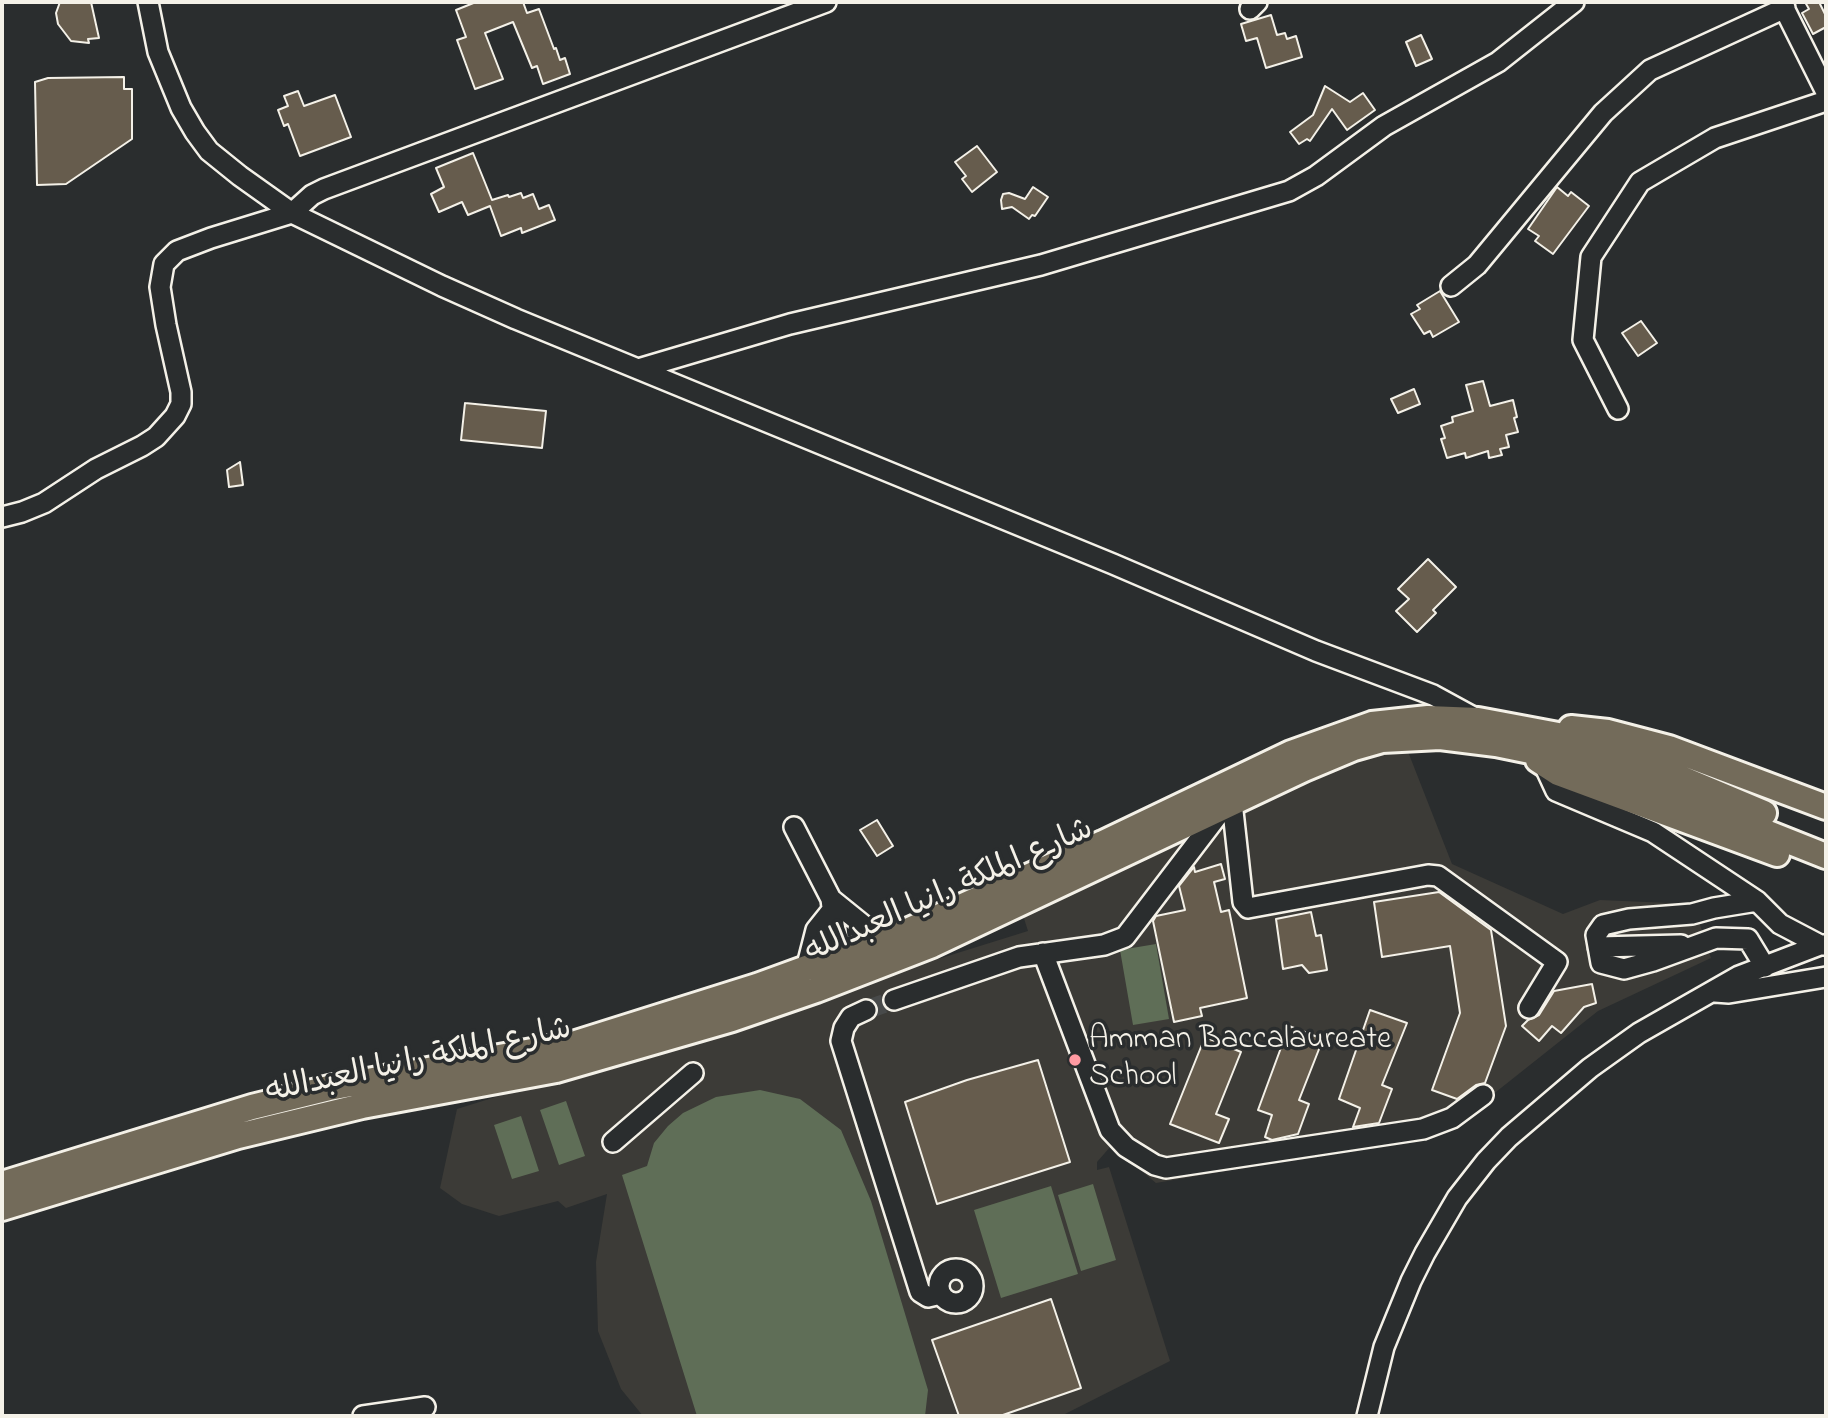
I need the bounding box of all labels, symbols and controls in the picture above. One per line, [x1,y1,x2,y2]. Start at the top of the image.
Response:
street label: شارع الملكة رانيا العبدالله [800,812,1100,974]
street label: شارع الملكة رانيا العبدالله [263,1012,575,1114]
place label: Amman Baccalaureate School [1089,1023,1391,1098]
marker: Amman Baccalaureate School [1067,1052,1083,1068]

